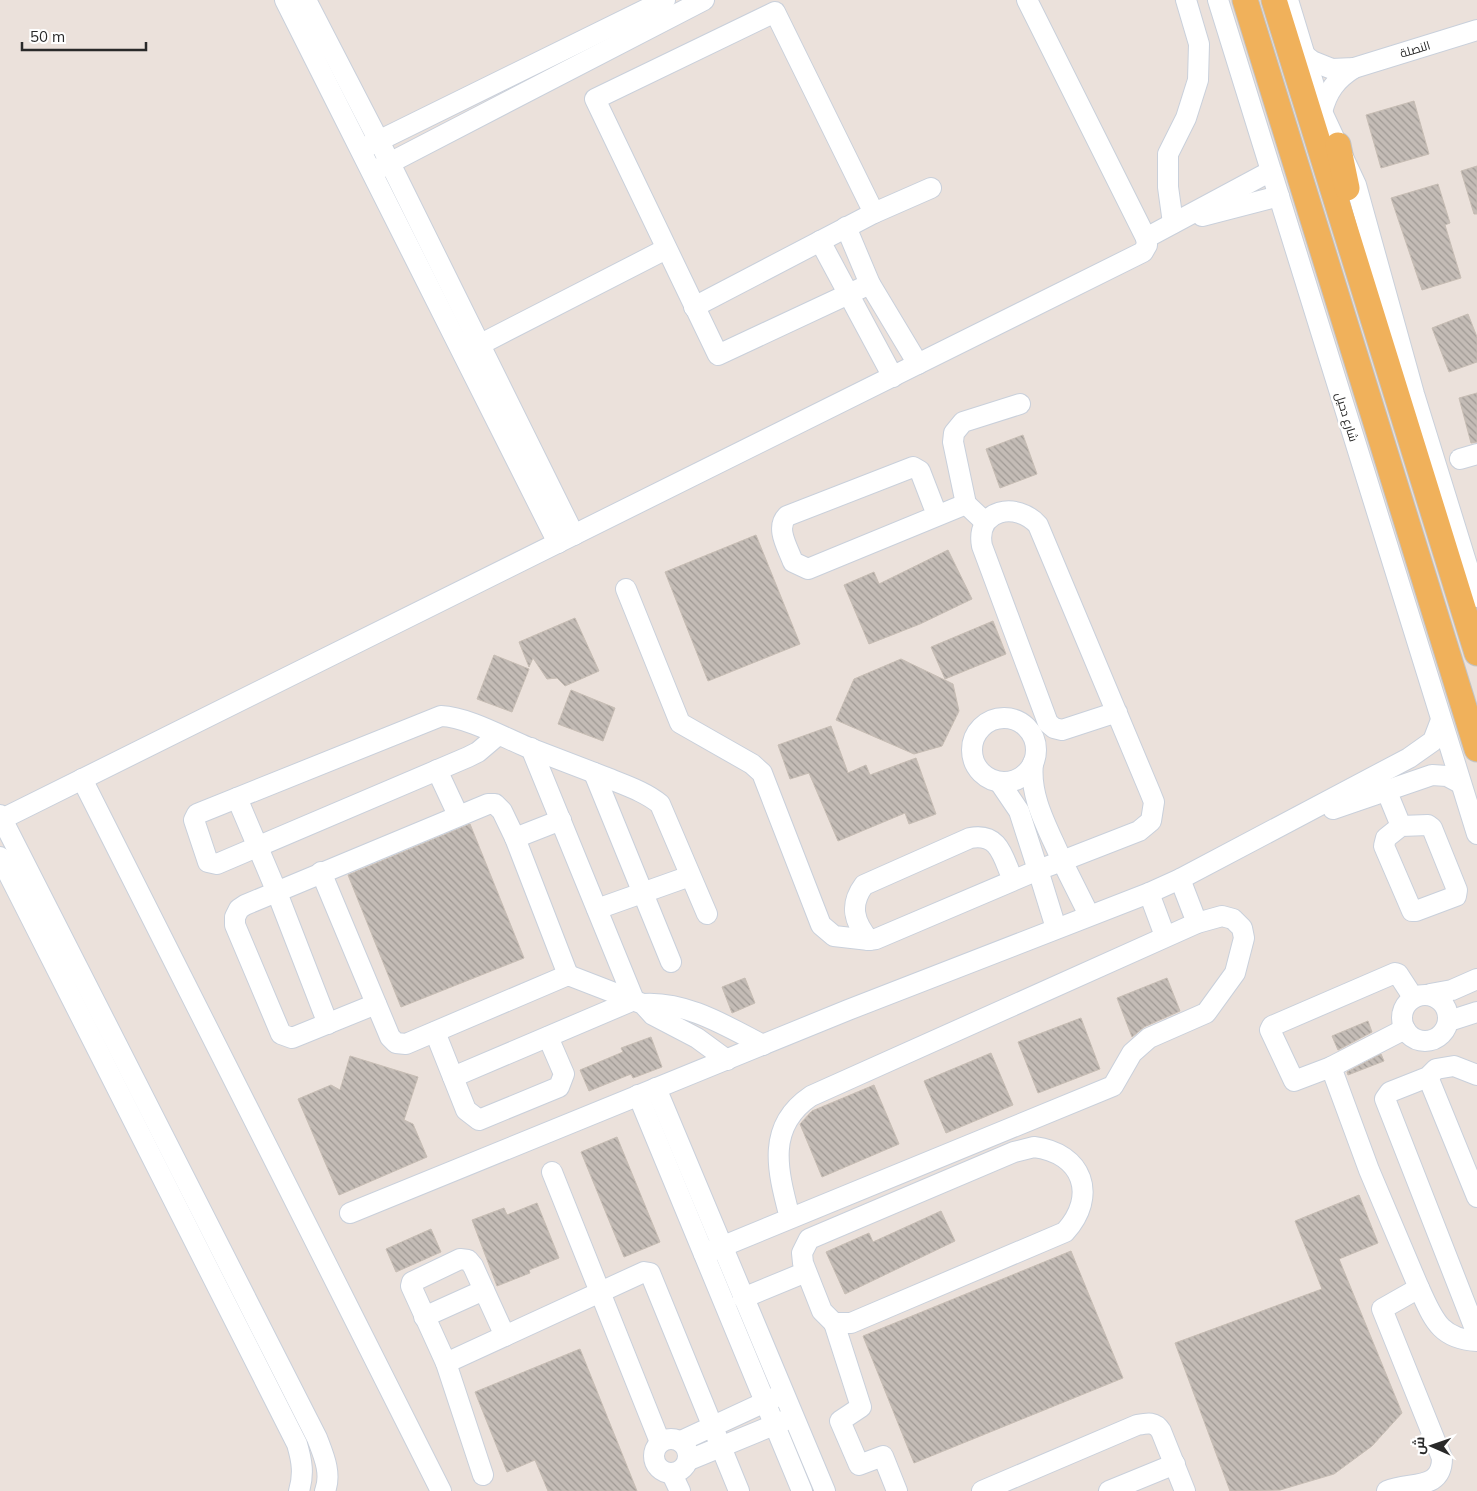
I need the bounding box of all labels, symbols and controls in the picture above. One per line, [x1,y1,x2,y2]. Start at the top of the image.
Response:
scale bar [22,20,146,52]
text: 50 m [30,27,65,46]
street label: النصلة [1398,37,1432,61]
street label: شارع دحيل [1331,391,1362,444]
north arrow [1407,1421,1457,1471]
text: ش [1410,1436,1428,1455]

